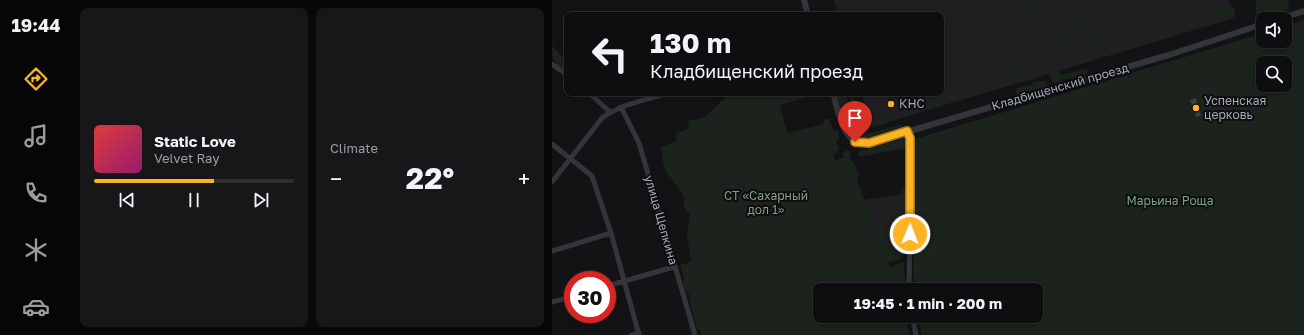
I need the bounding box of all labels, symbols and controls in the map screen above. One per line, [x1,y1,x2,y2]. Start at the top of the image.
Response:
map controls [1256,12,1292,92]
button: sound [1256,12,1292,48]
text: 19:44 [12,14,60,36]
text: 130 m [650,26,731,59]
icon: left [584,28,636,80]
button: search [1256,56,1292,92]
text: Кладбищенский проезд [650,60,863,82]
street label: Кладбищенский проезд [990,60,1130,113]
icon: directions [22,65,50,93]
place label: Успенская церковь [1204,93,1266,122]
place label: КНС [899,96,925,111]
marker: КНС [886,99,896,109]
pin [838,101,872,142]
marker: Успенская церковь [1191,103,1201,113]
icon: arrive [844,107,866,129]
icon: music [22,122,50,150]
text: Static Love [154,132,236,150]
text: Climate [330,140,378,156]
text: Velvet Ray [154,150,219,166]
text: 22° [406,160,454,196]
text: − [330,165,342,192]
text: + [518,165,530,192]
street label: улица Щепкина [642,173,681,266]
icon: phone [22,179,50,207]
park label: СТ «Сахарный дол 1» [724,188,808,217]
icon: previous [116,189,138,211]
icon: pause [183,189,205,211]
icon: next [250,189,272,211]
park label: Марьина Роща [1126,193,1214,208]
position arrow [889,213,931,255]
icon: climate [22,236,50,264]
speed limit sign: 30 [564,271,616,323]
icon: car [22,293,50,321]
text: 19:45 · 1 min · 200 m [854,294,1002,312]

